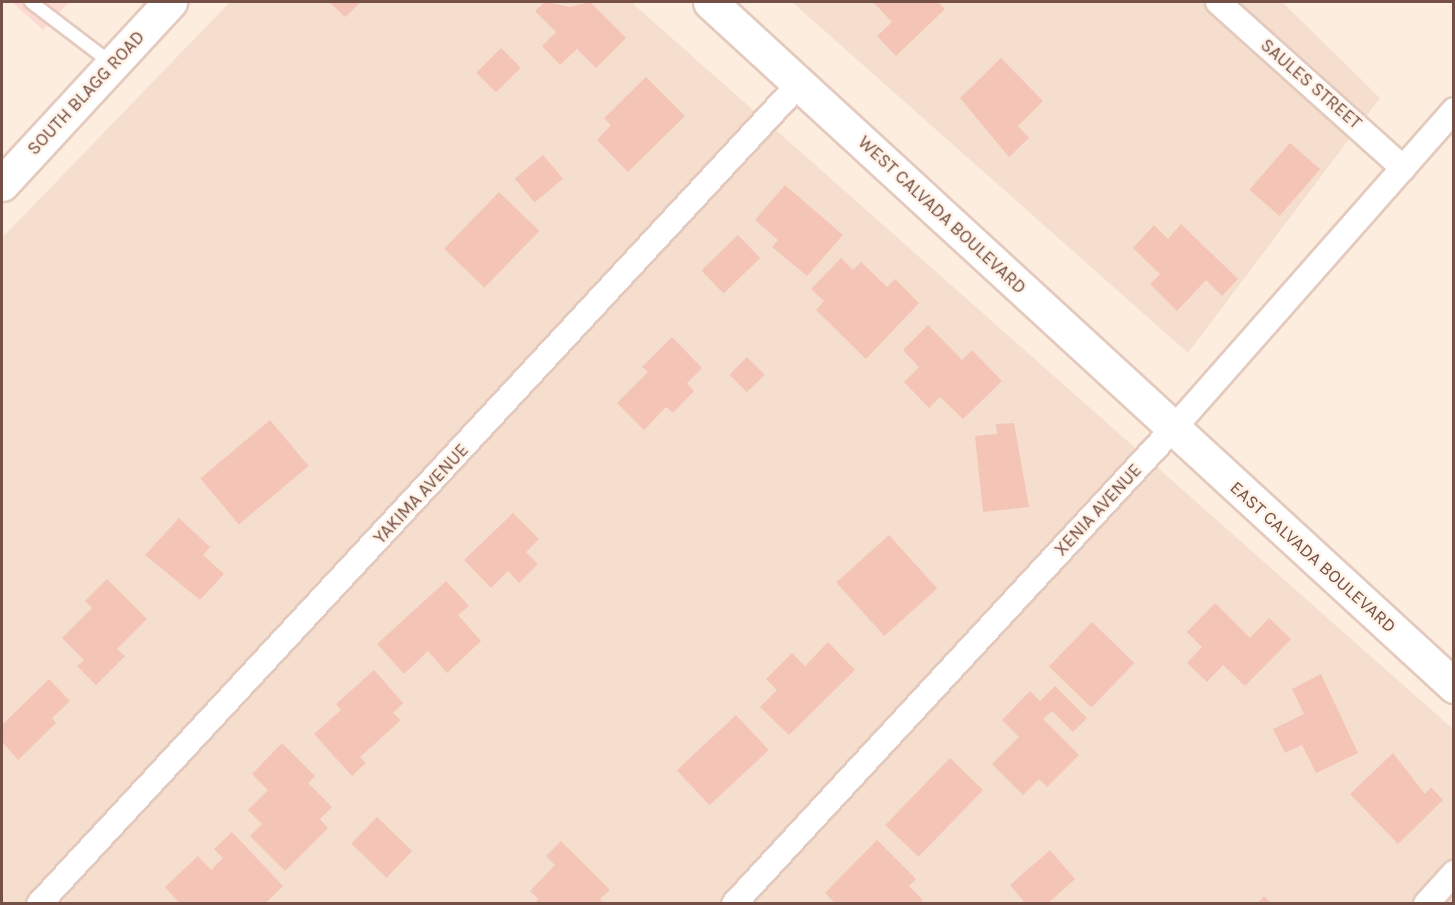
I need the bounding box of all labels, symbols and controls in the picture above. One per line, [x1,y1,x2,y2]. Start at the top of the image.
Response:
street label: SOUTH BLAGG ROAD [23,26,149,160]
street label: SAULES STREET [1256,34,1366,134]
street label: WEST CALVADA BOULEVARD [854,132,1030,298]
street label: YAKIMA AVENUE [369,439,473,549]
street label: XENIA AVENUE [1050,460,1146,560]
street label: EAST CALVADA BOULEVARD [1226,477,1400,637]

